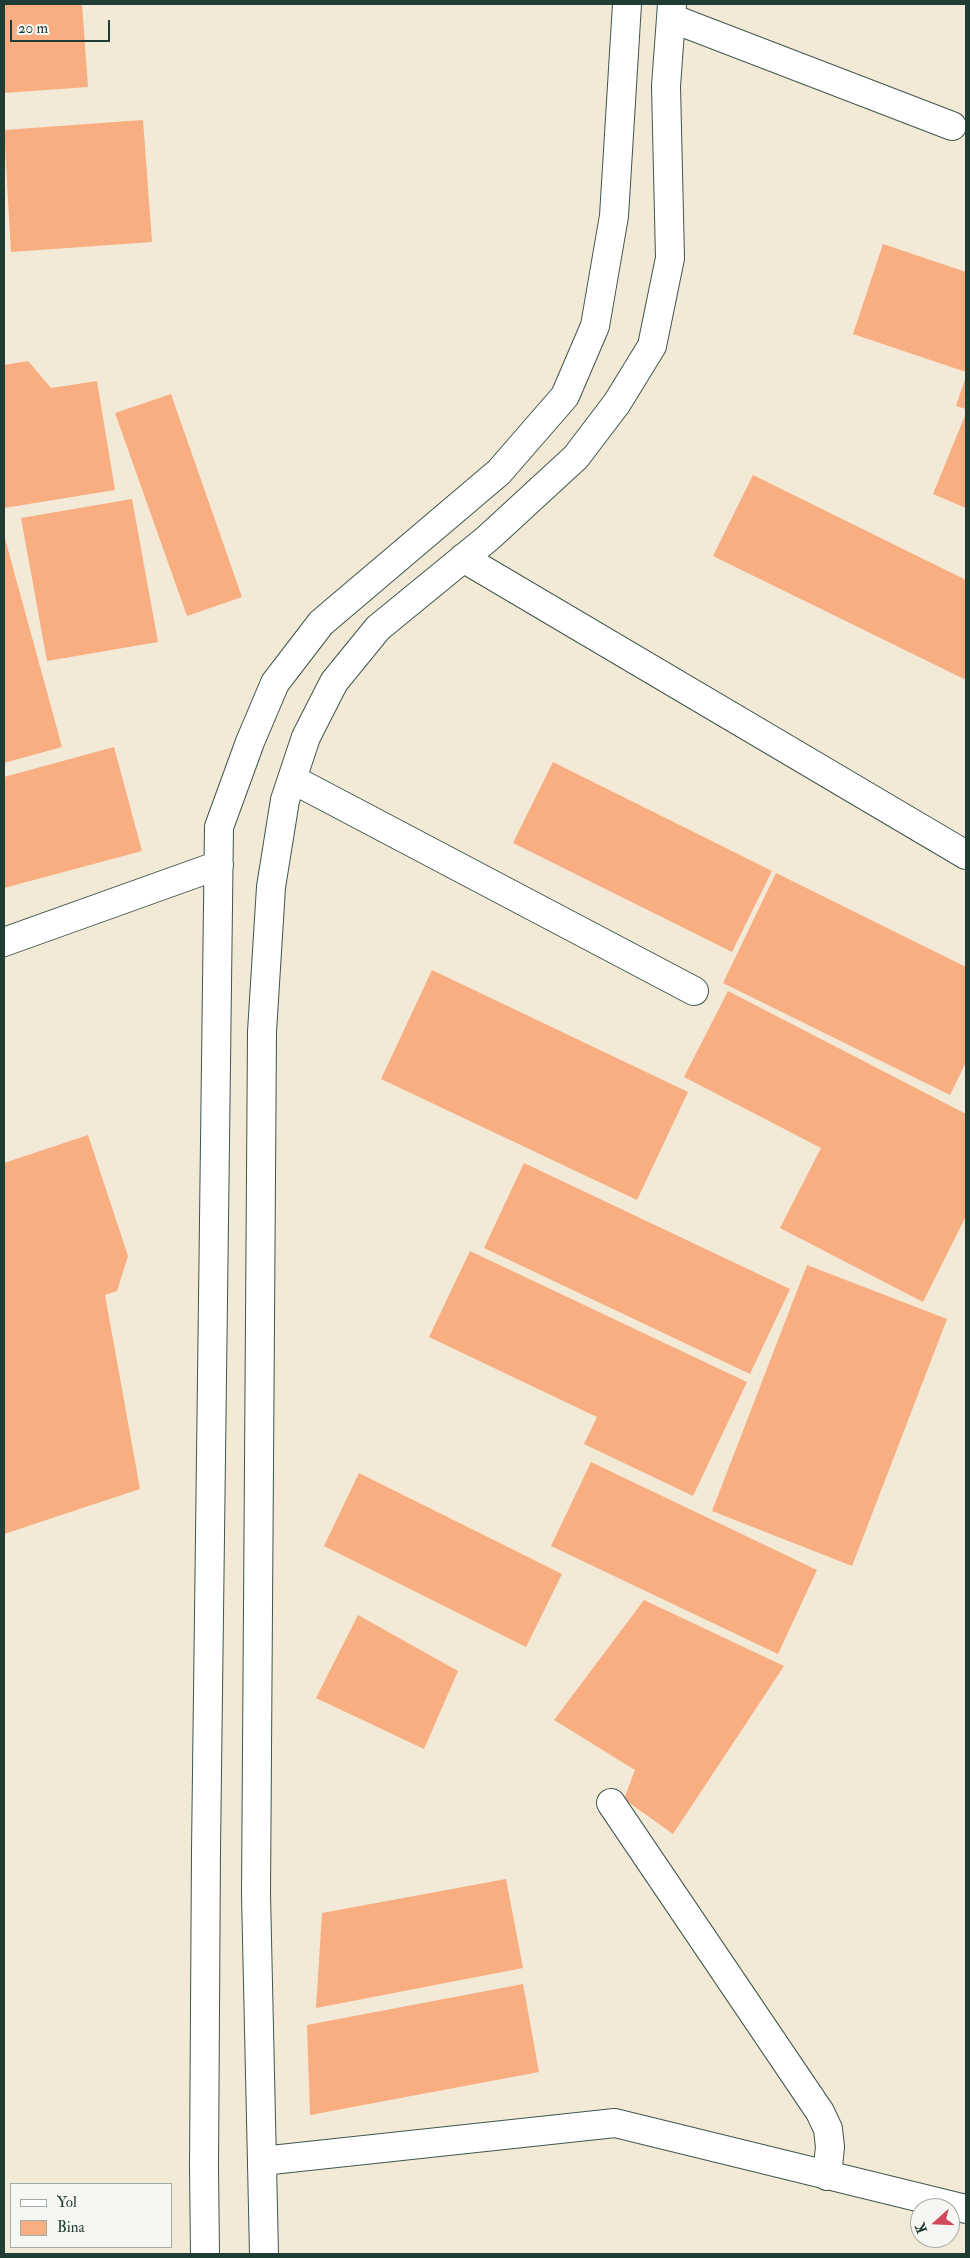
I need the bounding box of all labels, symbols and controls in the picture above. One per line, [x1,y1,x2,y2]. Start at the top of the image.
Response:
scale bar [12,10,112,42]
text: 20 m [18,19,48,38]
legend [10,2183,172,2248]
text: Yol [57,2193,77,2212]
north arrow [910,2198,960,2248]
text: Bina [57,2218,85,2237]
text: K [912,2220,931,2235]

